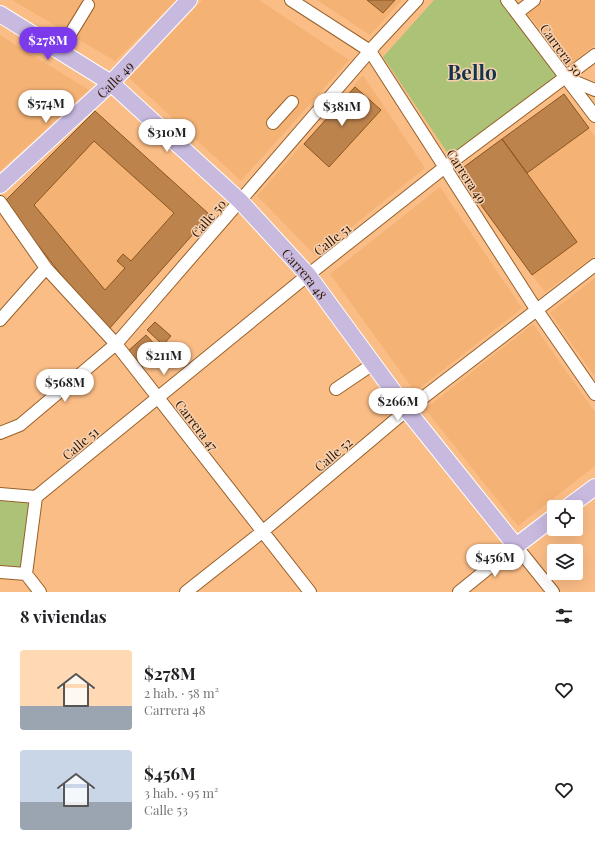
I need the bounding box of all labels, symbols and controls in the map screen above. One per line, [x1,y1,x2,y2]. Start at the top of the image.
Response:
street label: Carrera 50 [537,20,588,80]
pin: $278M [20,27,76,61]
text: $278M [28,31,68,48]
street label: Calle 49 [92,57,136,101]
district label: Bello [447,57,497,85]
pin: $574M [18,90,74,124]
pin: $381M [314,93,370,127]
text: $574M [27,94,65,111]
text: $381M [323,97,361,114]
pin: $310M [139,119,195,153]
text: $310M [147,123,187,140]
street label: Carrera 49 [443,146,491,206]
street label: Calle 50 [187,195,230,241]
street label: Calle 51 [310,219,354,259]
street label: Carrera 48 [279,244,331,303]
pin: $211M [136,342,192,376]
text: $211M [146,346,182,363]
pin: $568M [37,369,93,403]
text: $568M [45,373,85,390]
pin: $266M [370,388,426,422]
text: $266M [378,392,418,409]
street label: Carrera 47 [172,396,223,454]
street label: Calle 51 [58,423,102,463]
street label: Calle 52 [311,433,355,475]
map controls [547,500,583,580]
button: locate [547,500,583,536]
pin: $456M [467,544,523,578]
button: layers [547,544,583,580]
text: $456M [475,548,515,565]
text: 8 viviendas [20,605,107,627]
icon: filters [553,605,575,627]
text: $278M [144,662,196,684]
icon: home [52,666,100,714]
icon: heart [553,679,575,701]
text: 2 hab. · 58 m² [144,684,219,701]
text: Carrera 48 [144,701,206,718]
text: $456M [144,762,196,784]
icon: home [52,766,100,814]
icon: heart [553,779,575,801]
text: 3 hab. · 95 m² [144,784,218,801]
text: Calle 53 [144,801,188,818]

